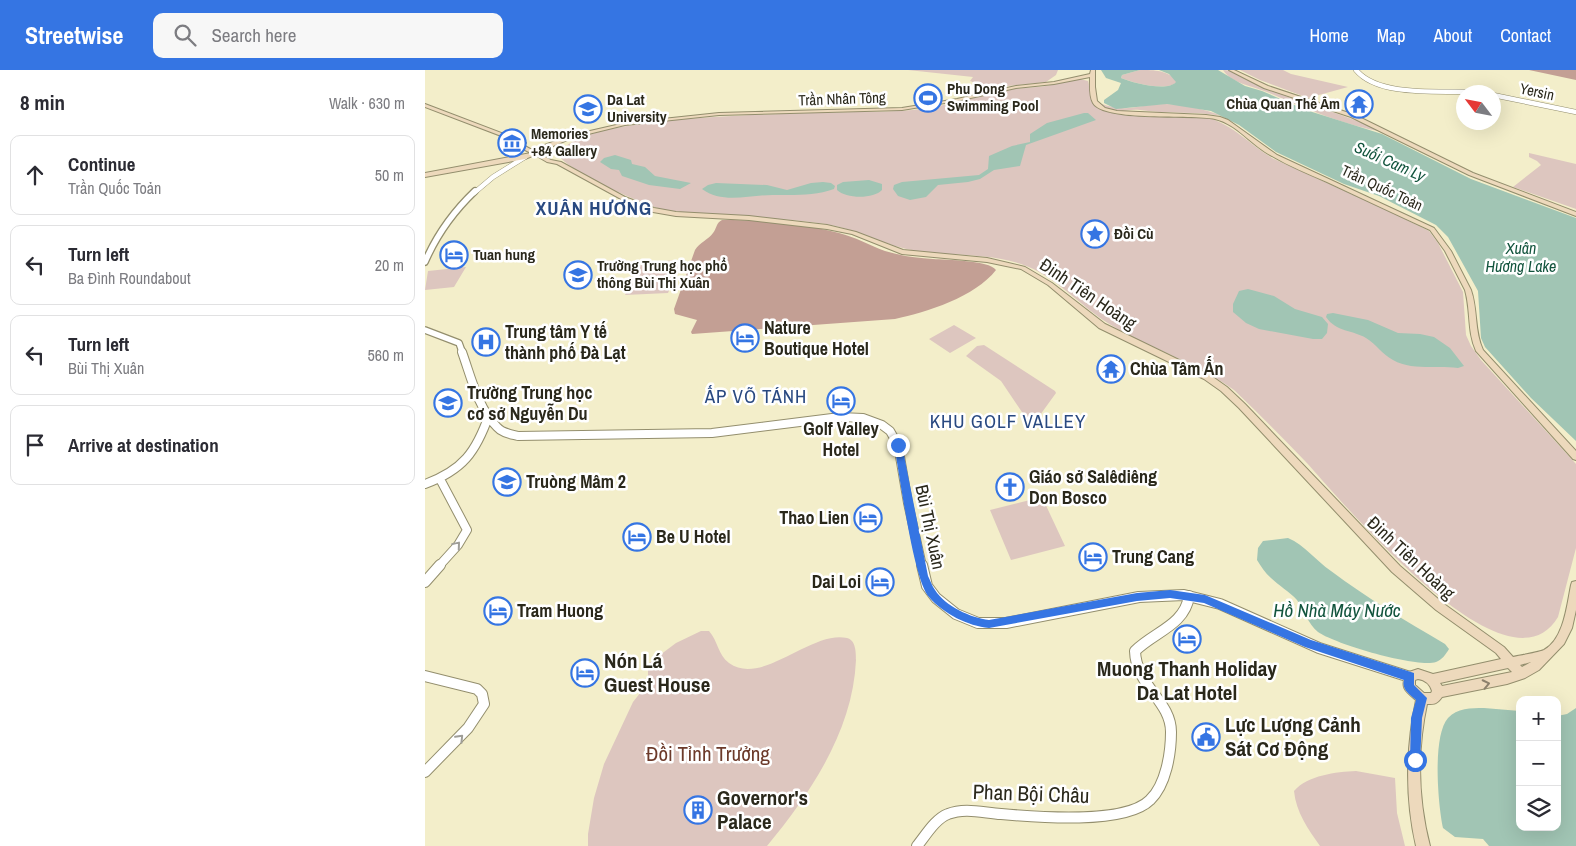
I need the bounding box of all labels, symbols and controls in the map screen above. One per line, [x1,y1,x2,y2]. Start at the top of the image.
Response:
search box [153,13,503,58]
text: Streetwise [25,19,123,51]
icon: search [171,21,199,49]
text: Search here [211,22,296,48]
text: Home [1309,23,1349,48]
text: Map [1377,23,1406,48]
text: About [1434,23,1472,48]
text: Contact [1500,23,1551,48]
place label: Phu Dong Swimming Pool [947,78,1039,116]
street label: Yersin [1518,78,1556,105]
sports icon: Phu Dong Swimming Pool [913,83,943,113]
north arrow [1456,85,1501,130]
street label: Trần Nhân Tông [798,86,886,111]
text: 8 min [20,88,65,117]
place label: Da Lat University [607,89,667,127]
temple icon: Chùa Quan Thế Âm [1344,89,1374,119]
text: Walk · 630 m [329,92,405,114]
place label: Chùa Quan Thế Âm [1226,93,1340,114]
school or university icon: Da Lat University [573,94,603,124]
place label: Memories +84 Gallery [531,123,597,161]
museum icon: Memories +84 Gallery [497,128,527,158]
water label: Suối Cam Ly [1351,136,1430,187]
text: Continue [68,151,136,177]
street label: Trần Quốc Toản [1338,160,1426,216]
icon: ahead [21,161,49,189]
text: 50 m [375,164,404,186]
text: Trần Quốc Toản [68,177,161,199]
district label: XUÂN HƯƠNG [536,195,652,221]
place icon: Đồi Cù [1080,219,1110,249]
place label: Đồi Cù [1114,223,1154,244]
water label: Xuân Hương Lake [1486,237,1556,277]
hotel icon: Tuan hung [439,240,469,270]
text: Turn left [68,241,129,267]
place label: Tuan hung [473,244,535,265]
icon: left [21,251,49,279]
street label: Đinh Tiên Hoàng [1035,252,1142,336]
text: 20 m [375,254,404,276]
place label: Trường Trung học phổ thông Bùi Thị Xuân [597,255,728,293]
school or university icon: Trường Trung học phổ thông Bùi Thị Xuân [563,260,593,290]
text: Ba Đình Roundabout [68,267,191,289]
place label: Nature Boutique Hotel [764,315,869,361]
place label: Trung tâm Y tế thành phố Đà Lạt [505,319,626,365]
hotel icon: Nature Boutique Hotel [730,323,760,353]
hospital icon: Trung tâm Y tế thành phố Đà Lạt [471,327,501,357]
text: Turn left [68,331,129,357]
icon: left [21,341,49,369]
text: 560 m [368,344,404,366]
temple icon: Chùa Tâm Ấn [1096,354,1126,384]
place label: Chùa Tâm Ấn [1130,356,1224,381]
text: Bùi Thị Xuân [68,357,144,379]
place label: Trường Trung học cơ sở Nguyễn Du [467,380,592,426]
district label: ẤP VÕ TÁNH [704,383,807,409]
hotel icon: Golf Valley Hotel [826,386,856,416]
school or university icon: Trường Trung học cơ sở Nguyễn Du [433,388,463,418]
district label: KHU GOLF VALLEY [930,408,1086,434]
place label: Golf Valley Hotel [803,416,880,462]
icon: arrive [21,431,49,459]
text: Arrive at destination [68,432,219,458]
route end [887,434,910,457]
place label: Giáo sở Salêdiêng Don Bosco [1029,464,1157,510]
school or university icon: Truòng Mâm 2 [492,467,522,497]
place label: Truòng Mâm 2 [526,469,626,494]
church icon: Giáo sở Salêdiêng Don Bosco [995,472,1025,502]
street label: Bùi Thị Xuân [909,482,952,572]
hotel icon: Thao Lien [853,503,883,533]
place label: Thao Lien [779,505,849,530]
street label: Đinh Tiên Hoàng [1362,510,1461,605]
hotel icon: Be U Hotel [622,522,652,552]
place label: Be U Hotel [656,524,731,549]
one-way arrow [451,542,460,551]
hotel icon: Trung Cang [1078,542,1108,572]
place label: Trung Cang [1112,544,1194,569]
hotel icon: Dai Loi [865,567,895,597]
place label: Dai Loi [812,569,861,594]
hotel icon: Tram Huong [483,596,513,626]
water label: Hồ Nhà Máy Nước [1273,597,1401,623]
place label: Tram Huong [517,598,603,623]
hotel icon: Muong Thanh Holiday Da Lat Hotel [1172,624,1202,654]
place label: Nón Lá Guest House [604,646,710,699]
place label: Muong Thanh Holiday Da Lat Hotel [1097,654,1277,707]
hotel icon: Nón Lá Guest House [570,658,600,688]
one-way arrow [1481,679,1490,689]
map controls [1516,696,1561,831]
button: + [1516,696,1561,741]
place label: Lực Lượng Cảnh Sát Cơ Động [1225,710,1361,763]
public building icon: Lực Lượng Cảnh Sát Cơ Động [1191,722,1221,752]
one-way arrow [454,734,463,743]
park label: Đồi Tỉnh Trưởng [646,739,770,768]
button: − [1516,741,1561,786]
route start [1404,749,1427,772]
street label: Phan Bội Châu [972,777,1090,810]
place label: Governor's Palace [717,783,808,836]
button: layers [1516,786,1561,831]
building icon: Governor's Palace [683,795,713,825]

